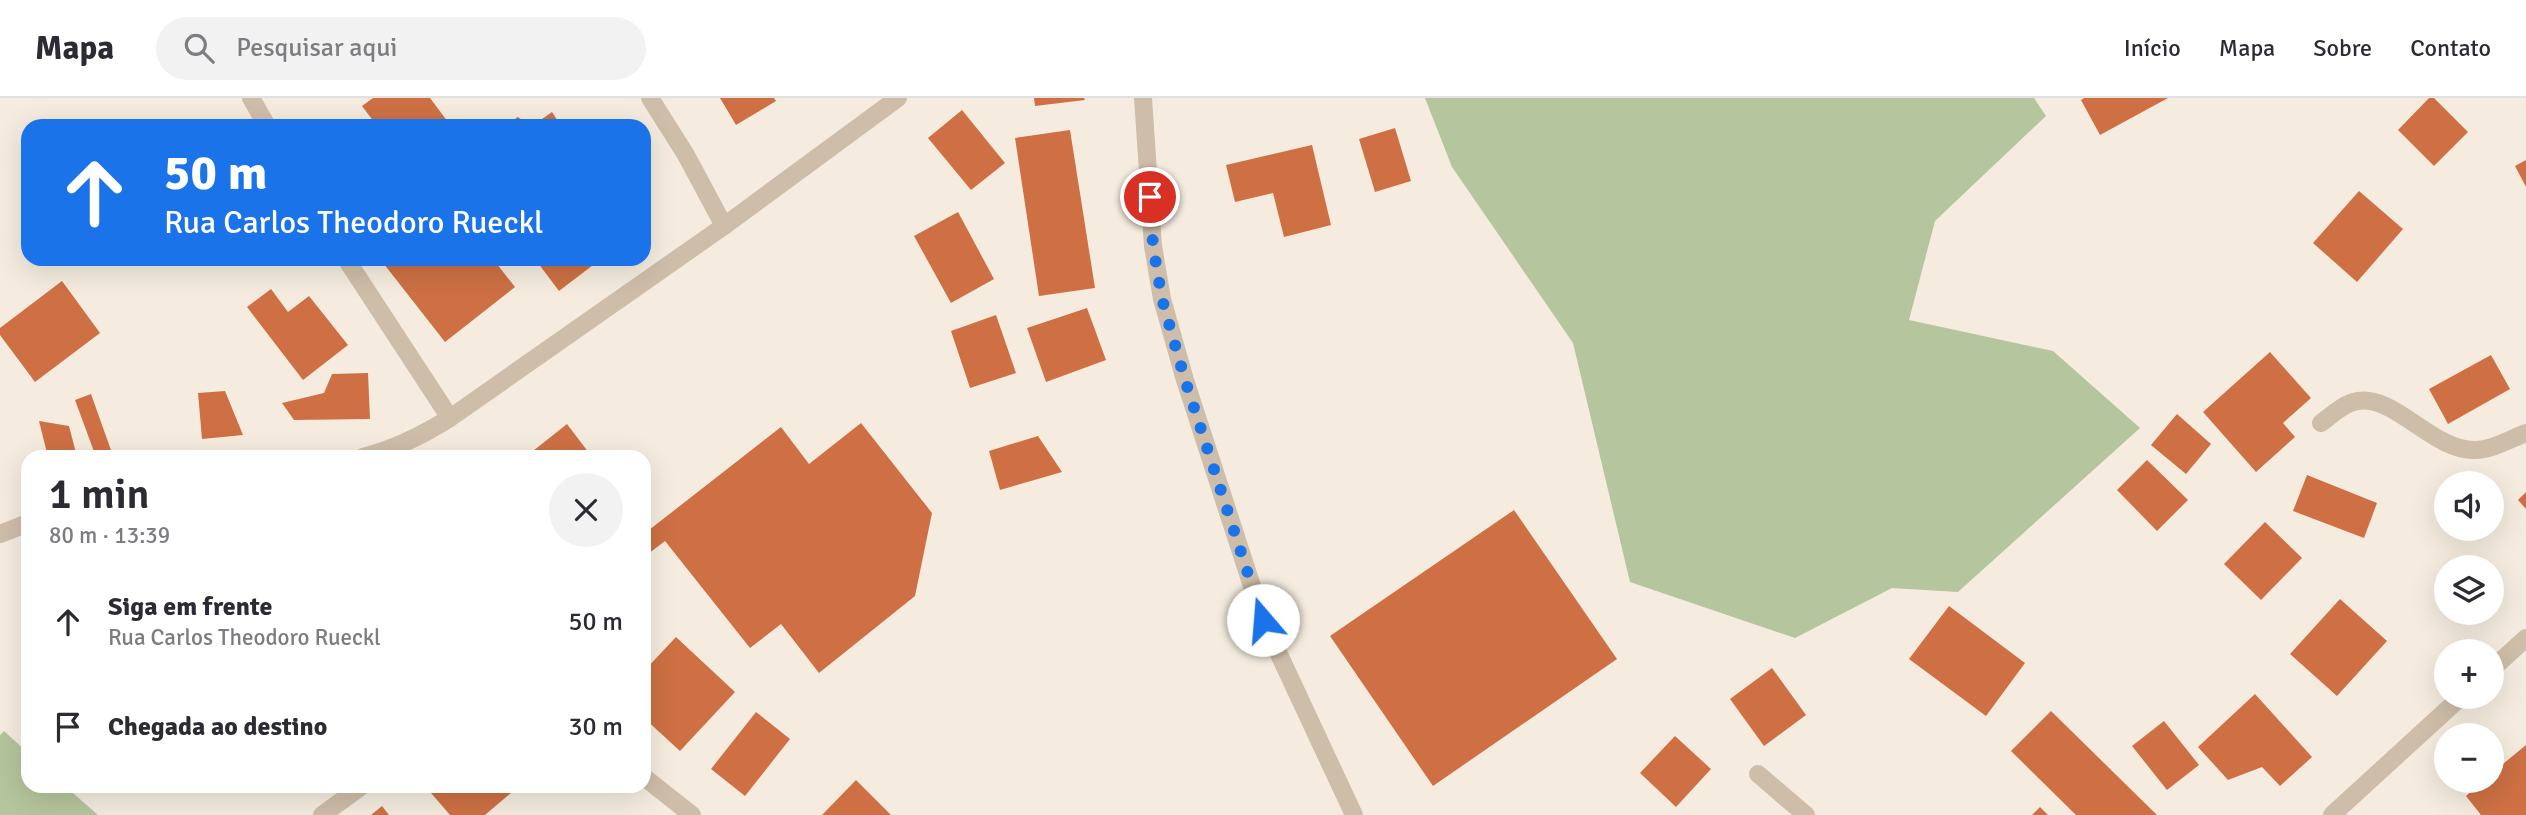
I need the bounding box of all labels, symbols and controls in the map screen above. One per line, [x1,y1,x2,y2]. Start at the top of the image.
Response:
search box [156,17,646,80]
text: Mapa [35,28,114,69]
icon: search [180,29,218,67]
text: Pesquisar aqui [236,32,397,64]
text: Início [2124,33,2181,63]
text: Mapa [2219,33,2275,63]
text: Sobre [2313,33,2372,63]
text: Contato [2410,33,2491,63]
text: 50 m [164,143,267,203]
icon: ahead [49,147,140,238]
pin [1120,167,1180,227]
icon: arrive [1131,178,1169,216]
text: Rua Carlos Theodoro Rueckl [164,203,543,242]
text: 1 min [49,469,150,520]
map controls [2434,471,2504,793]
button: sound [2434,471,2504,541]
button: close [549,473,623,547]
text: 80 m · 13:39 [49,521,170,550]
button: layers [2434,555,2504,625]
position arrow [1226,583,1300,657]
text: Siga em frente [108,591,272,623]
icon: ahead [49,603,87,641]
text: 50 m [568,606,623,638]
text: Rua Carlos Theodoro Rueckl [108,623,381,652]
button: + [2434,639,2504,709]
icon: arrive [49,708,87,746]
text: Chegada ao destino [108,711,327,743]
text: 30 m [568,711,623,743]
button: − [2434,723,2504,793]

